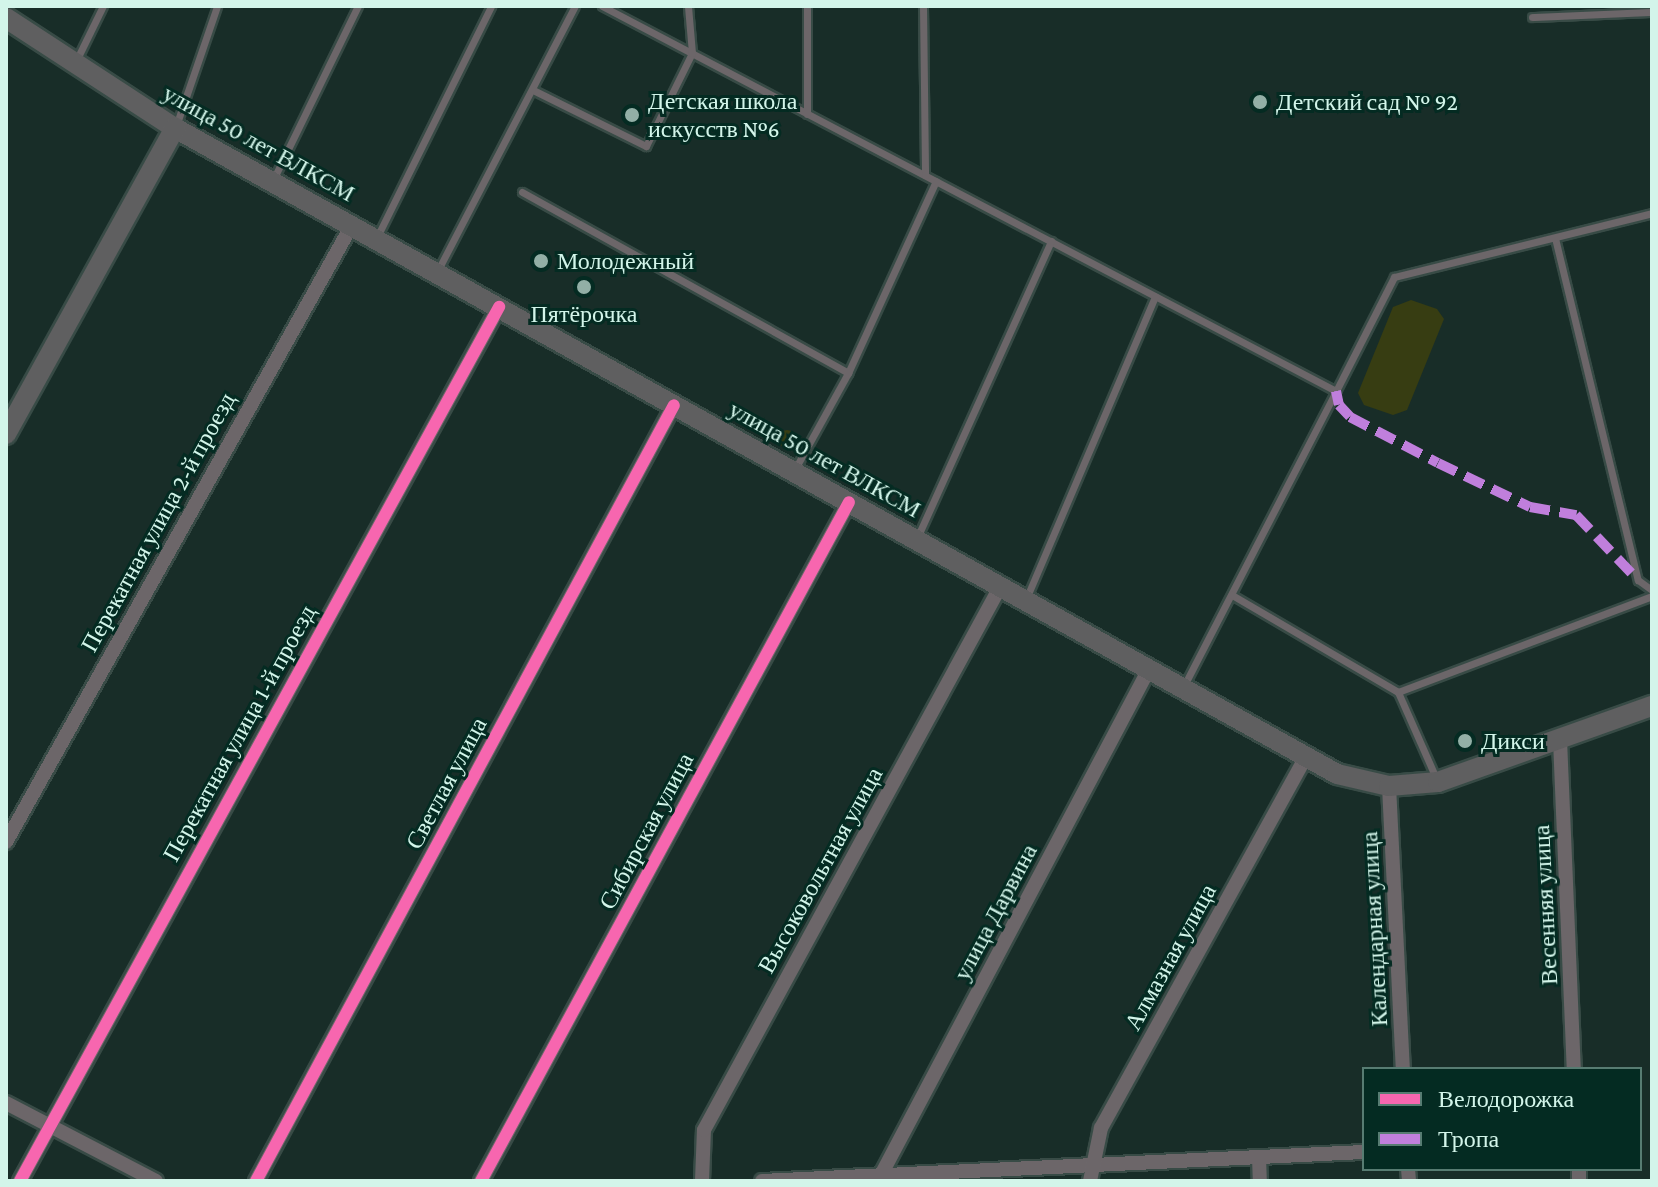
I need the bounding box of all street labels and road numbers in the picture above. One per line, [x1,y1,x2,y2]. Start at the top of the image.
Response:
street label: улица 50 лет ВЛКСМ [158,78,360,208]
street label: Перекатная улица 2-й проезд [75,387,241,657]
street label: улица 50 лет ВЛКСМ [724,394,926,524]
street label: Перекатная улица 1-й проезд [156,600,322,866]
street label: Светлая улица [399,712,493,854]
street label: Сибирская улица [593,748,699,914]
street label: Высоковольтная улица [751,762,889,978]
street label: Весенняя улица [1526,824,1564,986]
street label: Календарная улица [1355,831,1393,1027]
street label: улица Дарвина [947,839,1043,985]
street label: Алмазная улица [1118,879,1222,1035]

